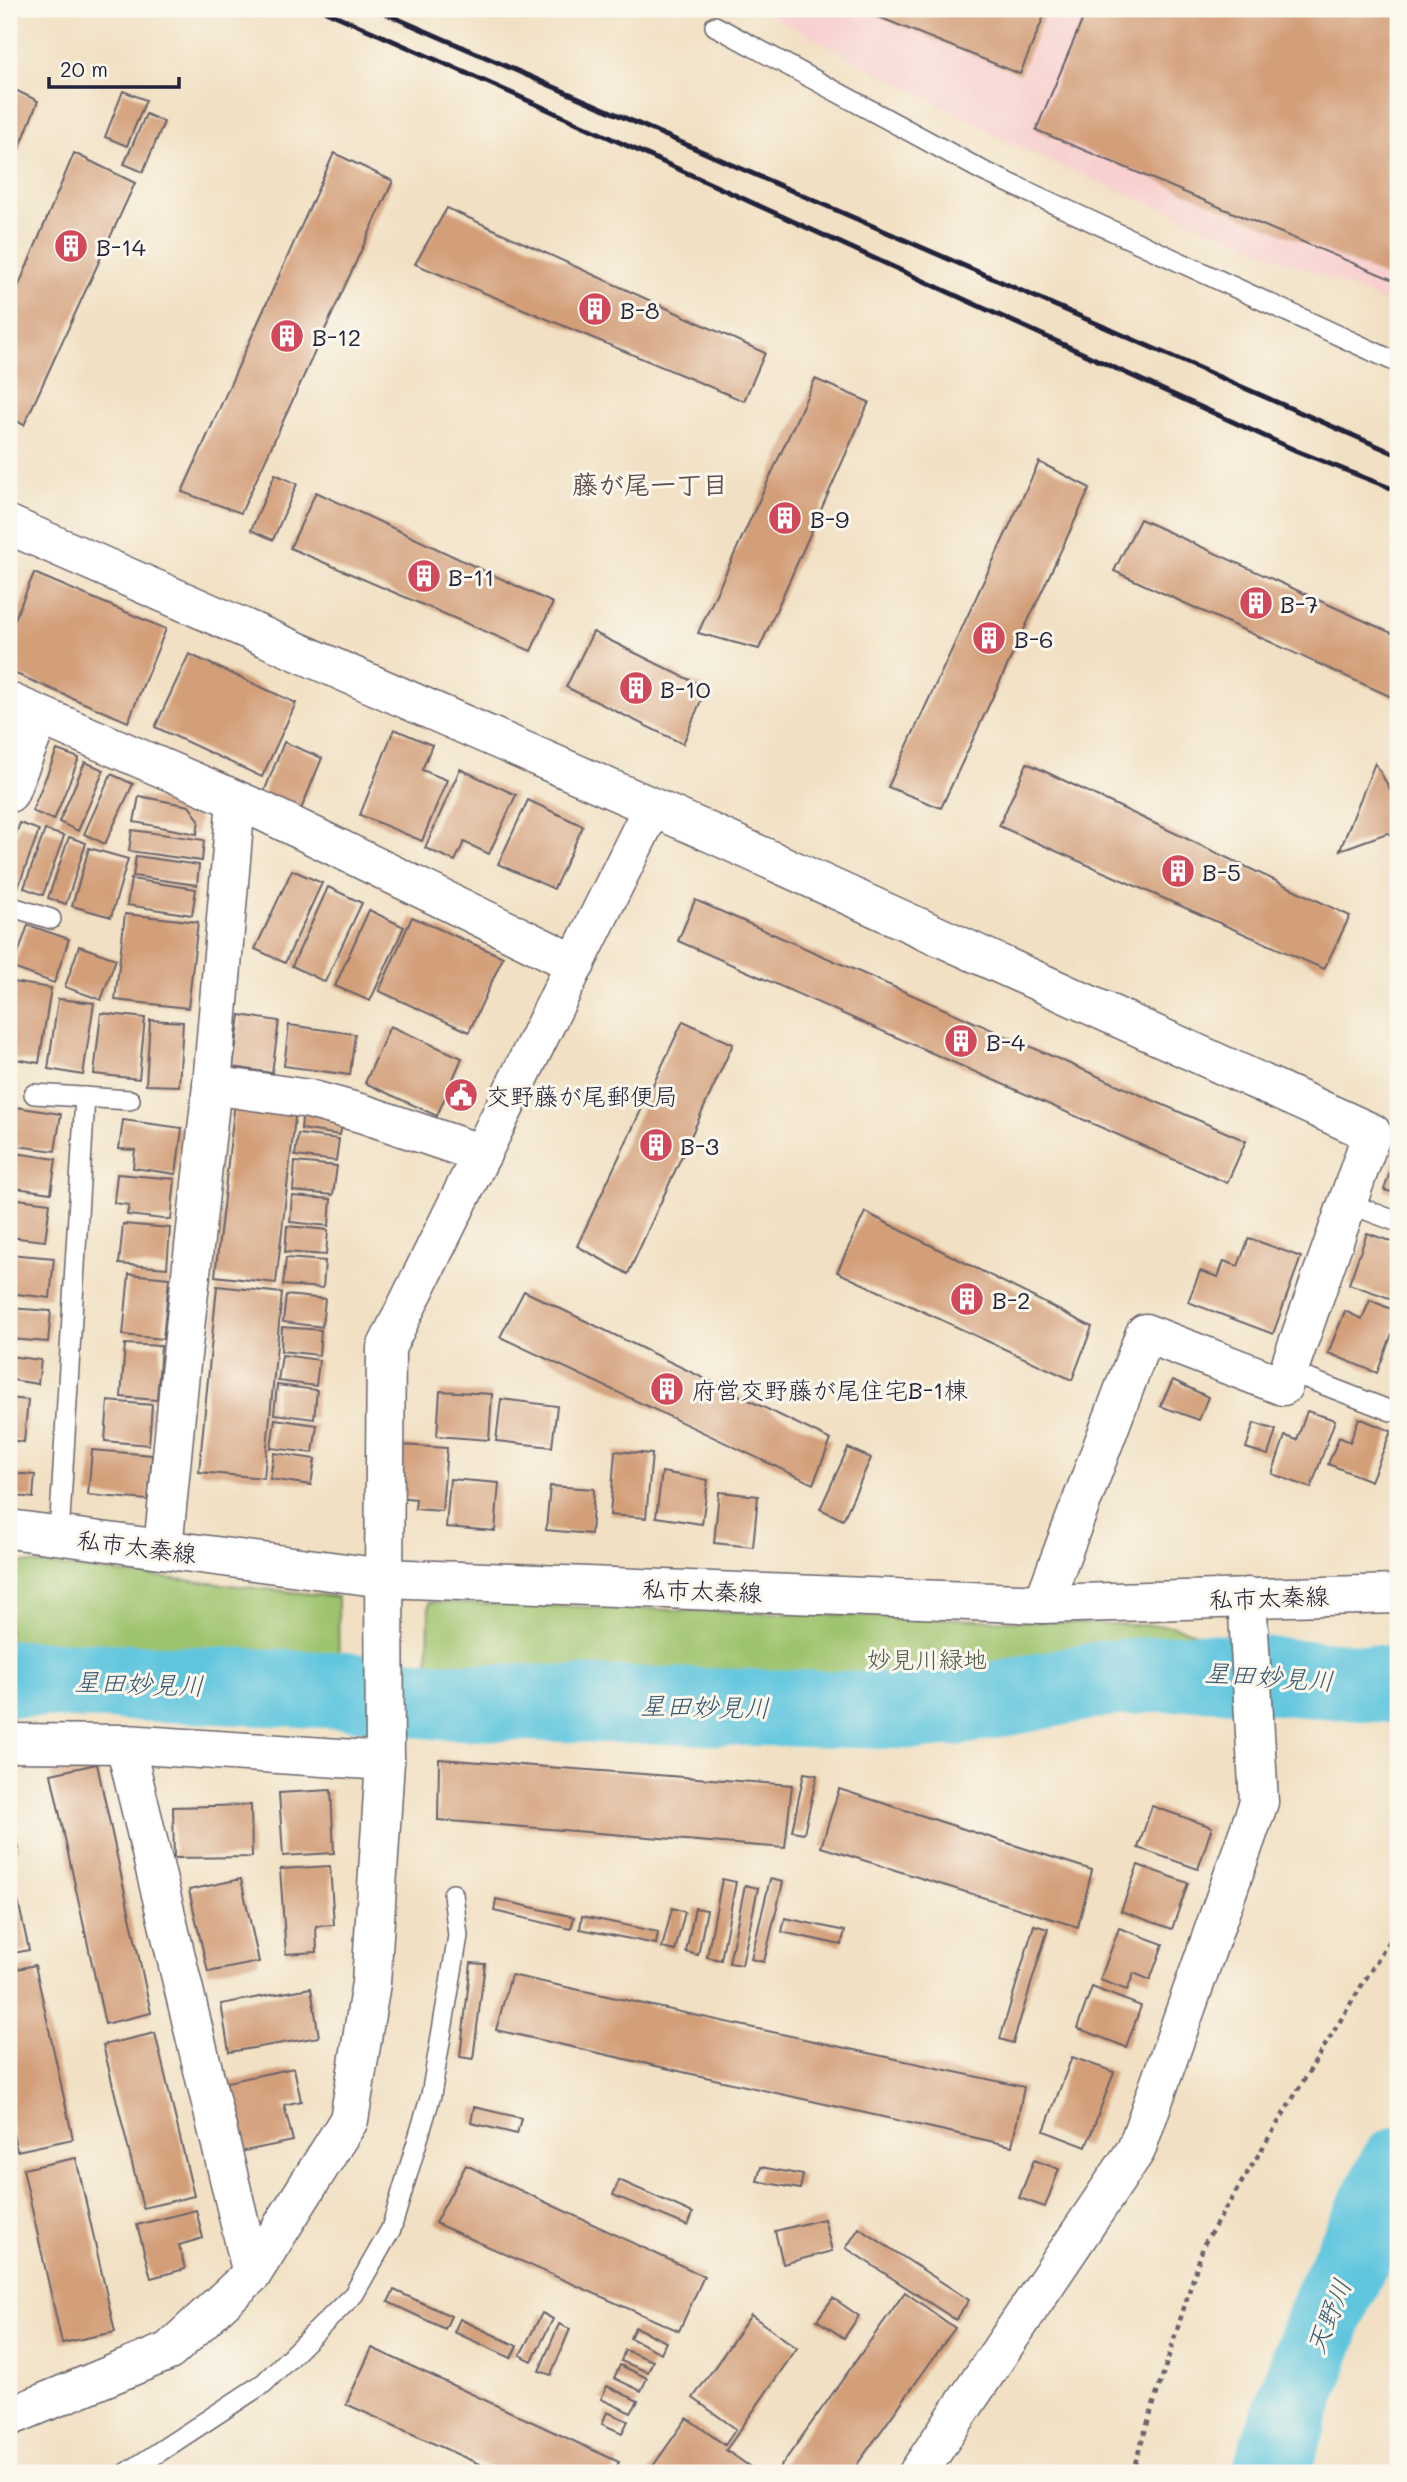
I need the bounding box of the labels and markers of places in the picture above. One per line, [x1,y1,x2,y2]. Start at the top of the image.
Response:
building icon: B-14 [52,227,90,265]
place label: B-14 [96,231,146,262]
building icon: B-8 [576,290,614,328]
place label: B-8 [620,294,660,325]
building icon: B-12 [268,317,306,355]
place label: B-12 [312,321,361,352]
building icon: B-9 [766,499,804,537]
place label: B-9 [810,503,849,534]
building icon: B-11 [405,557,443,595]
place label: B-11 [448,561,495,592]
building icon: B-7 [1237,584,1275,622]
place label: B-7 [1280,588,1318,619]
building icon: B-6 [970,619,1008,657]
place label: B-6 [1014,623,1054,654]
building icon: B-10 [617,669,655,707]
place label: B-10 [660,673,711,704]
building icon: B-5 [1159,852,1197,890]
place label: B-5 [1202,856,1241,887]
building icon: B-4 [942,1022,980,1060]
place label: B-4 [986,1026,1025,1057]
public building icon: 交野藤が尾郵便局 [442,1076,480,1114]
place label: 交野藤が尾郵便局 [486,1080,678,1111]
building icon: B-3 [637,1126,675,1164]
place label: B-3 [680,1130,719,1161]
building icon: B-2 [948,1280,986,1318]
place label: B-2 [992,1284,1030,1315]
building icon: 府営交野藤が尾住宅B-1棟 [648,1370,686,1408]
place label: 府営交野藤が尾住宅B-1棟 [692,1374,968,1405]

